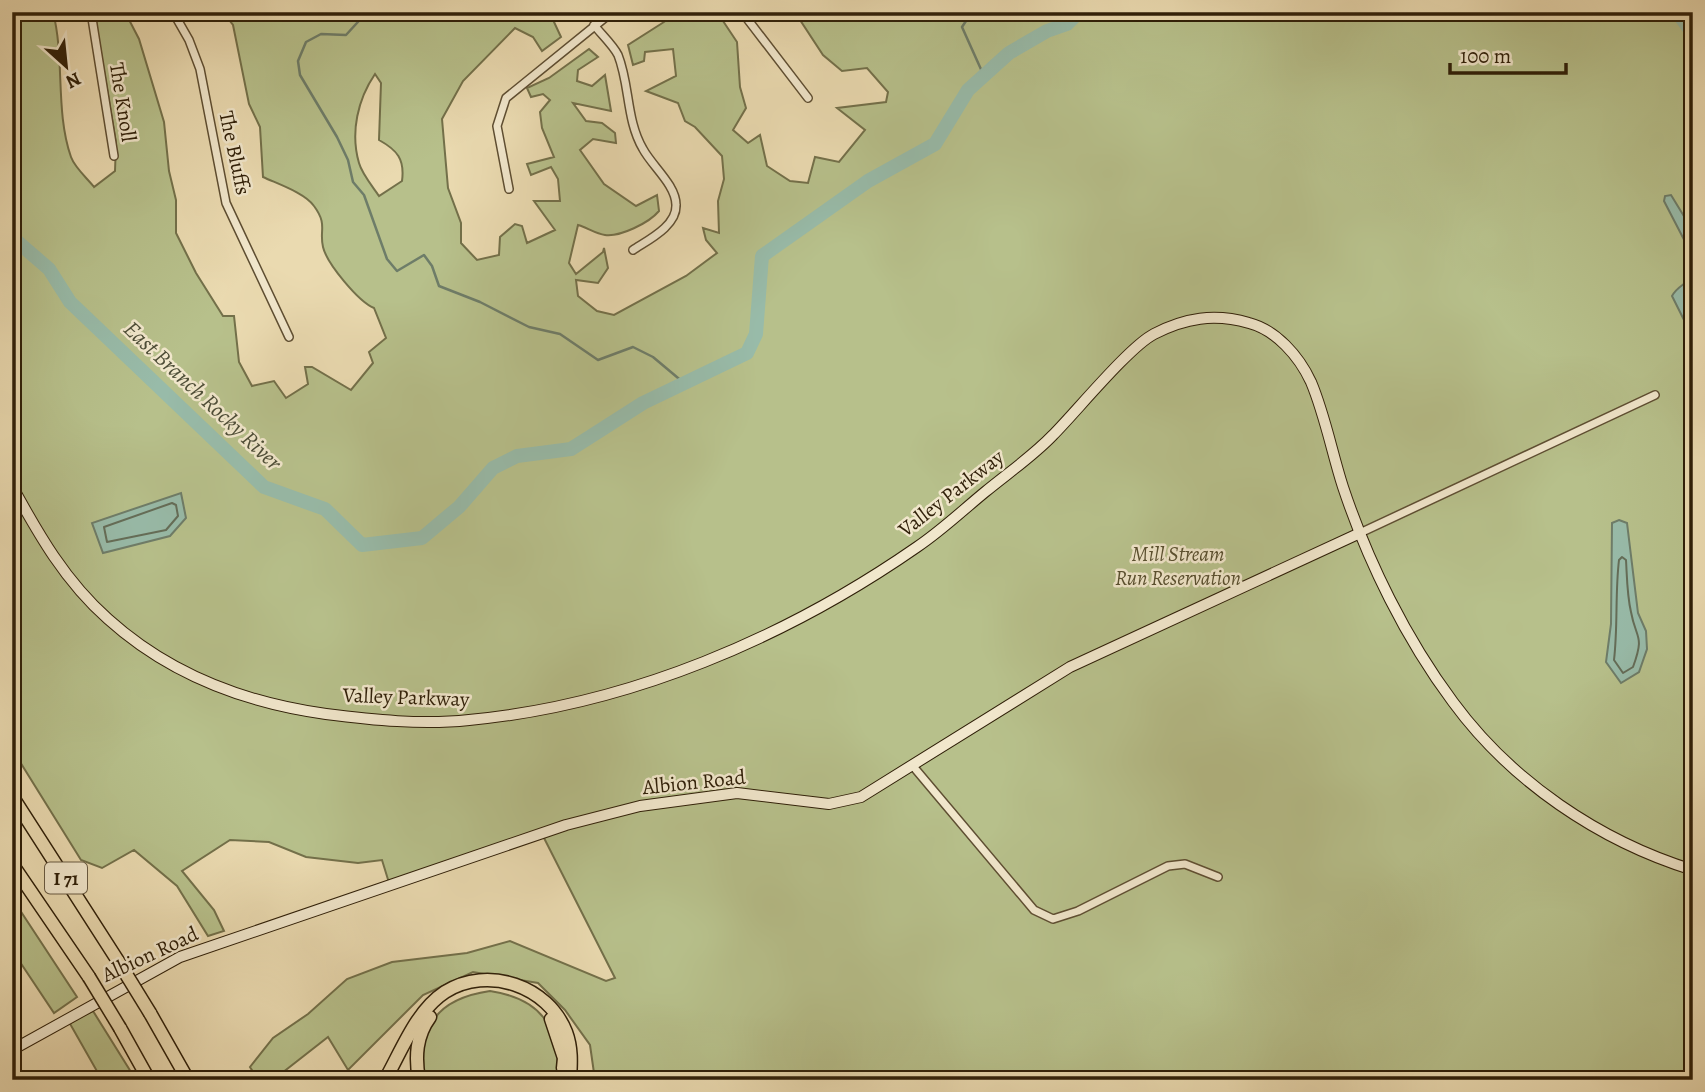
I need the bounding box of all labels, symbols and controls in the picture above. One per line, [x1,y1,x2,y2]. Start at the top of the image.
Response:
north arrow [32,32,102,102]
scale bar [1450,32,1565,76]
text: 100 m [1460,42,1511,70]
street label: The Knoll [103,60,143,144]
text: N [61,66,85,95]
street label: The Bluffs [212,108,258,198]
water label: East Branch Rocky River [117,314,289,478]
street label: Valley Parkway [892,443,1010,544]
park label: Mill Stream Run Reservation [1115,540,1241,592]
street label: Valley Parkway [341,681,470,713]
street label: Albion Road [640,763,748,801]
road number: I 71 [45,862,87,894]
street label: Albion Road [96,919,203,989]

